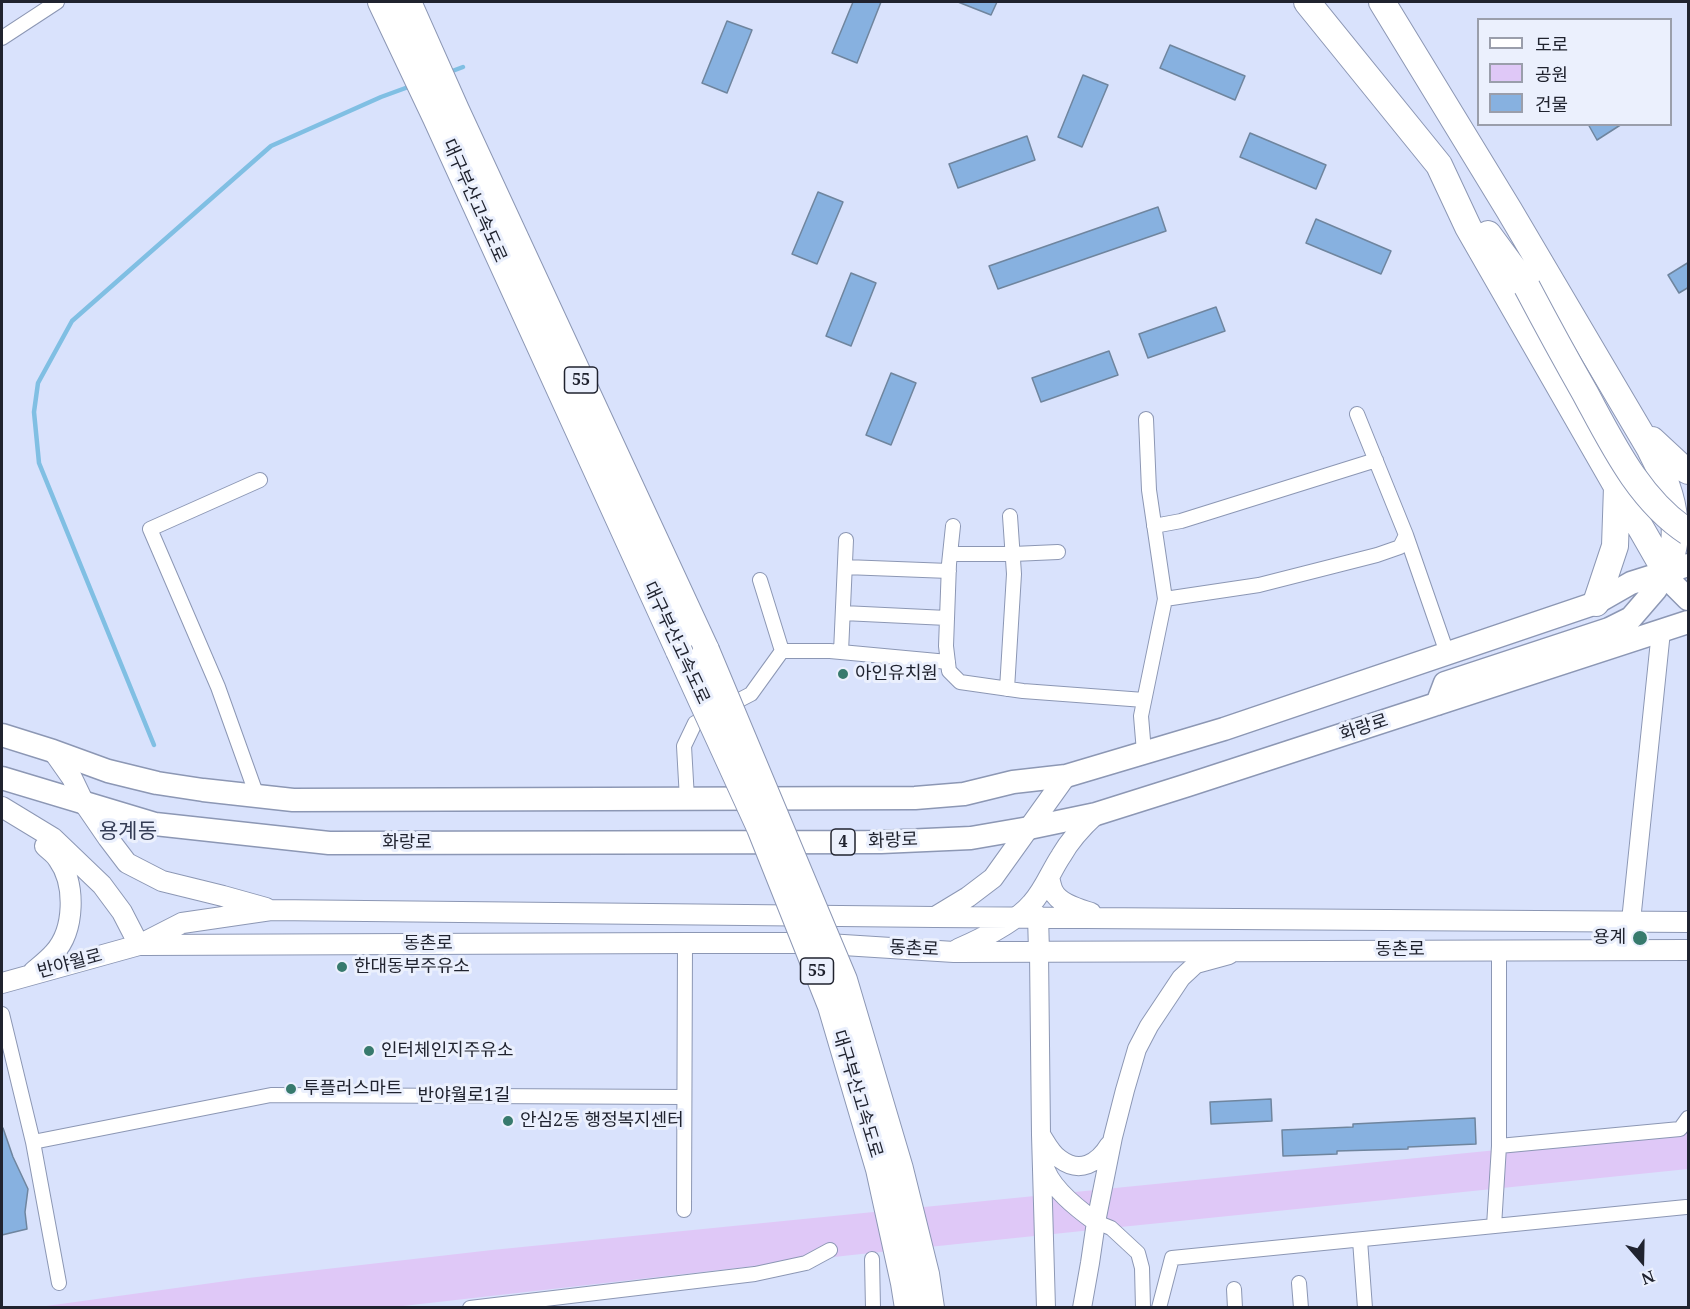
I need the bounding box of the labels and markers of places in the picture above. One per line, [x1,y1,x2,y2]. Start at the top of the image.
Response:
place label: 아인유치원 [855,663,938,685]
marker: 아인유치원 [836,667,850,681]
place label: 용계 [1593,927,1626,949]
marker: 용계 [1631,929,1649,947]
place label: 한대동부주유소 [354,956,470,978]
marker: 한대동부주유소 [335,960,349,974]
place label: 인터체인지주유소 [381,1040,513,1062]
marker: 인터체인지주유소 [362,1044,376,1058]
place label: 투플러스마트 [303,1078,402,1100]
marker: 투플러스마트 [284,1082,298,1096]
place label: 안심2동 행정복지센터 [520,1110,684,1132]
marker: 안심2동 행정복지센터 [501,1114,515,1128]

